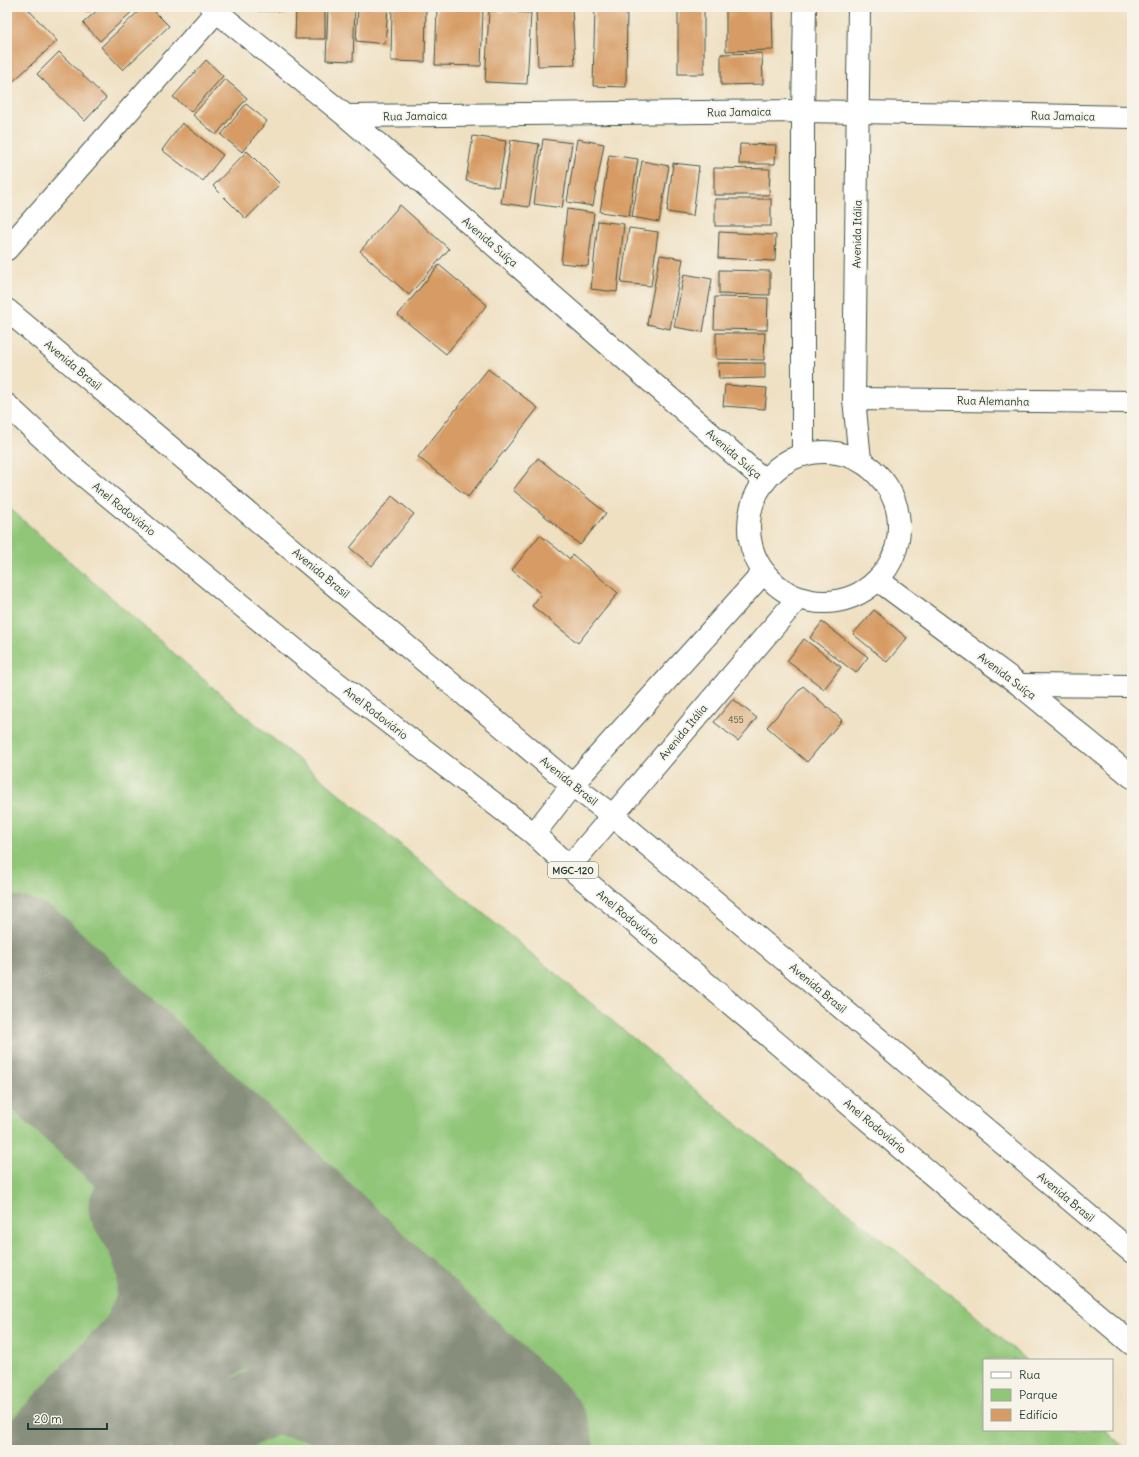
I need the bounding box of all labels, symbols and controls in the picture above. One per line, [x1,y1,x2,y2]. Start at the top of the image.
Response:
street label: Rua Jamaica [707,104,771,120]
street label: Rua Jamaica [383,108,447,124]
street label: Rua Jamaica [1031,108,1095,124]
street label: Avenida Itália [849,200,865,268]
street label: Avenida Suíça [459,214,521,270]
street label: Avenida Brasil [42,337,104,393]
street label: Rua Alemanha [957,393,1029,409]
street label: Avenida Suíça [703,426,765,482]
street label: Anel Rodoviário [90,479,158,539]
street label: Avenida Brasil [290,545,352,601]
street label: Avenida Suíça [975,650,1039,702]
street label: Anel Rodoviário [341,684,411,742]
street label: Avenida Itália [656,701,710,763]
house number: 455 [728,714,744,725]
street label: Avenida Brasil [537,753,601,809]
road number: MGC-120 [548,862,598,878]
street label: Anel Rodoviário [594,887,662,947]
street label: Avenida Brasil [787,960,849,1016]
street label: Anel Rodoviário [841,1096,909,1156]
street label: Avenida Brasil [1035,1169,1097,1225]
legend [983,1359,1113,1431]
text: Rua [1019,1367,1041,1382]
text: Parque [1019,1387,1058,1402]
scale bar [28,1405,107,1431]
text: Edifício [1019,1407,1058,1422]
text: 20 m [34,1411,62,1426]

